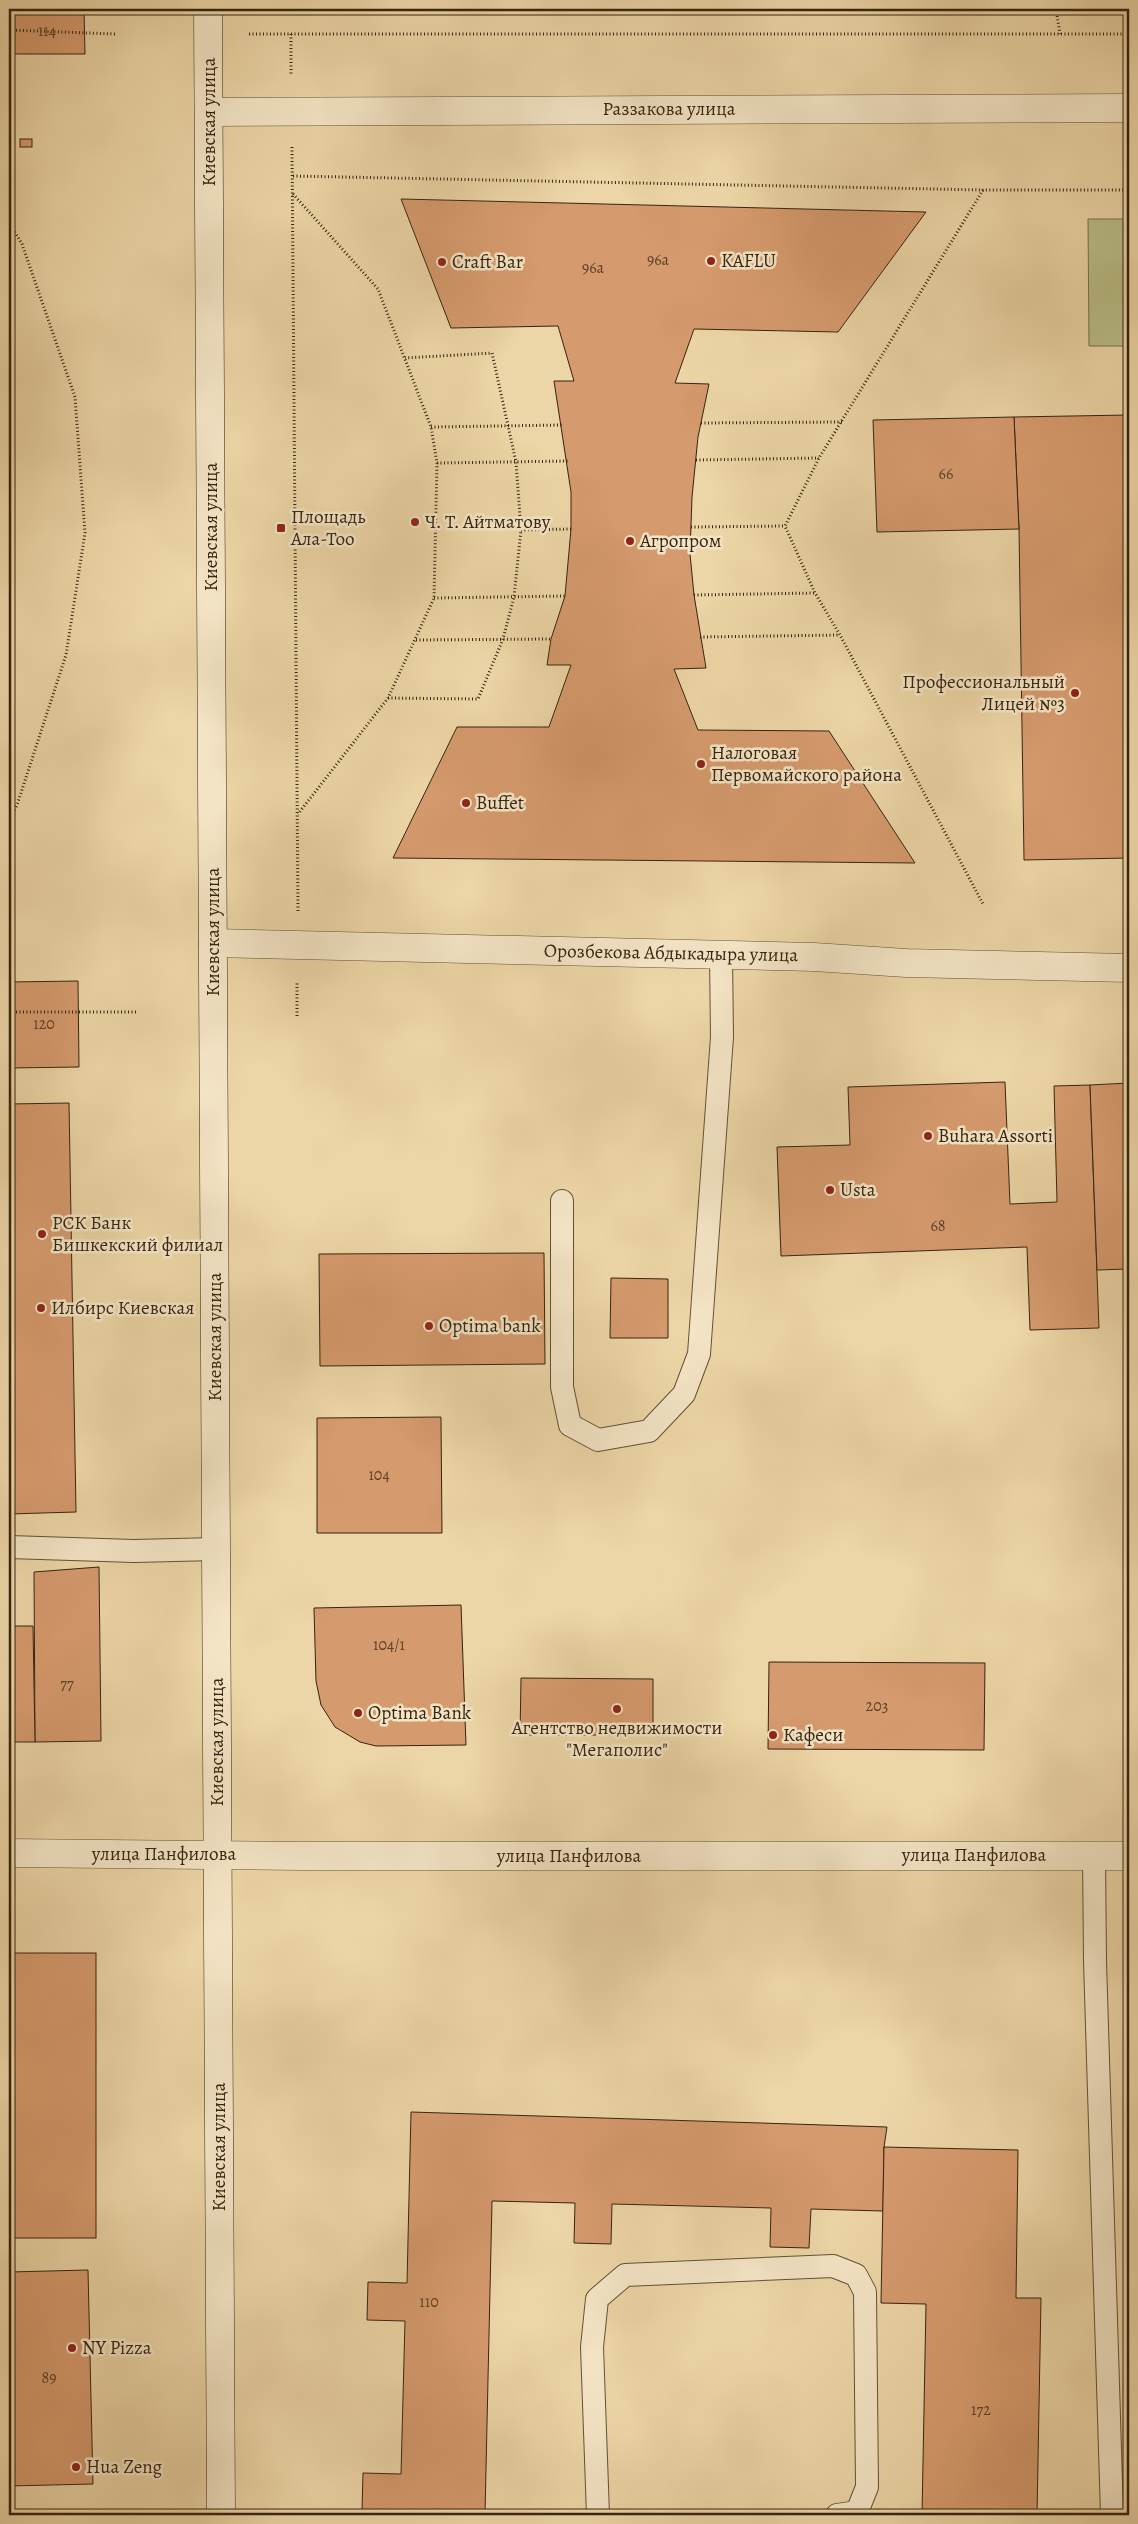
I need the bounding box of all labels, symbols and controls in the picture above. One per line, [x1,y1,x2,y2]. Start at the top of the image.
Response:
house number: 114 [38,20,56,42]
street label: Киевская улица [196,57,222,186]
street label: Раззакова улица [602,96,736,122]
place label: KAFLU [721,248,776,274]
place label: Craft Bar [452,249,523,275]
house number: 96a [647,249,670,271]
marker: KAFLU [705,255,717,267]
marker: Craft Bar [436,256,448,268]
house number: 96a [582,257,605,279]
street label: Киевская улица [198,462,224,591]
house number: 66 [939,463,953,485]
place label: Площадь Ала-Тоо [290,504,366,552]
place label: Ч. Т. Айтматову [425,509,551,535]
marker: Ч. Т. Айтматову [409,516,421,528]
marker: Площадь Ала-Тоо [275,522,287,534]
place label: Агропром [639,528,721,554]
marker: Агропром [624,535,636,547]
place label: Профессиональный Лицей №3 [902,669,1065,717]
marker: Профессиональный Лицей №3 [1069,687,1081,699]
place label: Налоговая Первомайского района [711,740,902,788]
marker: Налоговая Первомайского района [695,758,707,770]
place label: Buffet [476,790,524,816]
marker: Buffet [460,797,472,809]
street label: Киевская улица [200,867,226,996]
street label: Орозбекова Абдыкадыра улица [544,938,799,968]
house number: 120 [33,1013,55,1035]
place label: Buhara Assorti [938,1123,1053,1149]
marker: Buhara Assorti [922,1130,934,1142]
place label: Usta [840,1177,876,1203]
marker: Usta [824,1184,836,1196]
place label: РСК Банк Бишкекский филиал [52,1210,223,1258]
house number: 68 [930,1215,946,1237]
marker: РСК Банк Бишкекский филиал [36,1228,48,1240]
street label: Киевская улица [202,1272,228,1401]
place label: Илбирс Киевская [51,1295,194,1321]
marker: Илбирс Киевская [35,1302,47,1314]
place label: Optima bank [439,1313,541,1339]
marker: Optima bank [423,1320,435,1332]
house number: 104 [368,1464,390,1486]
house number: 104/1 [373,1634,406,1656]
house number: 77 [60,1673,74,1695]
street label: Киевская улица [204,1677,230,1806]
house number: 203 [866,1695,888,1717]
place label: Optima Bank [368,1700,472,1726]
marker: Агентство недвижимости "Мегаполис" [611,1703,623,1715]
marker: Optima Bank [352,1707,364,1719]
place label: Агентство недвижимости "Мегаполис" [511,1715,722,1763]
place label: Кафеси [783,1722,843,1748]
marker: Кафеси [767,1729,779,1741]
street label: улица Панфилова [91,1841,237,1867]
street label: улица Панфилова [901,1842,1047,1868]
street label: улица Панфилова [496,1843,642,1869]
street label: Киевская улица [206,2082,232,2211]
house number: 110 [419,2291,439,2313]
place label: NY Pizza [82,2335,152,2361]
marker: NY Pizza [66,2342,78,2354]
house number: 89 [41,2367,57,2389]
house number: 172 [971,2399,991,2421]
place label: Hua Zeng [86,2454,163,2480]
marker: Hua Zeng [70,2461,82,2473]

